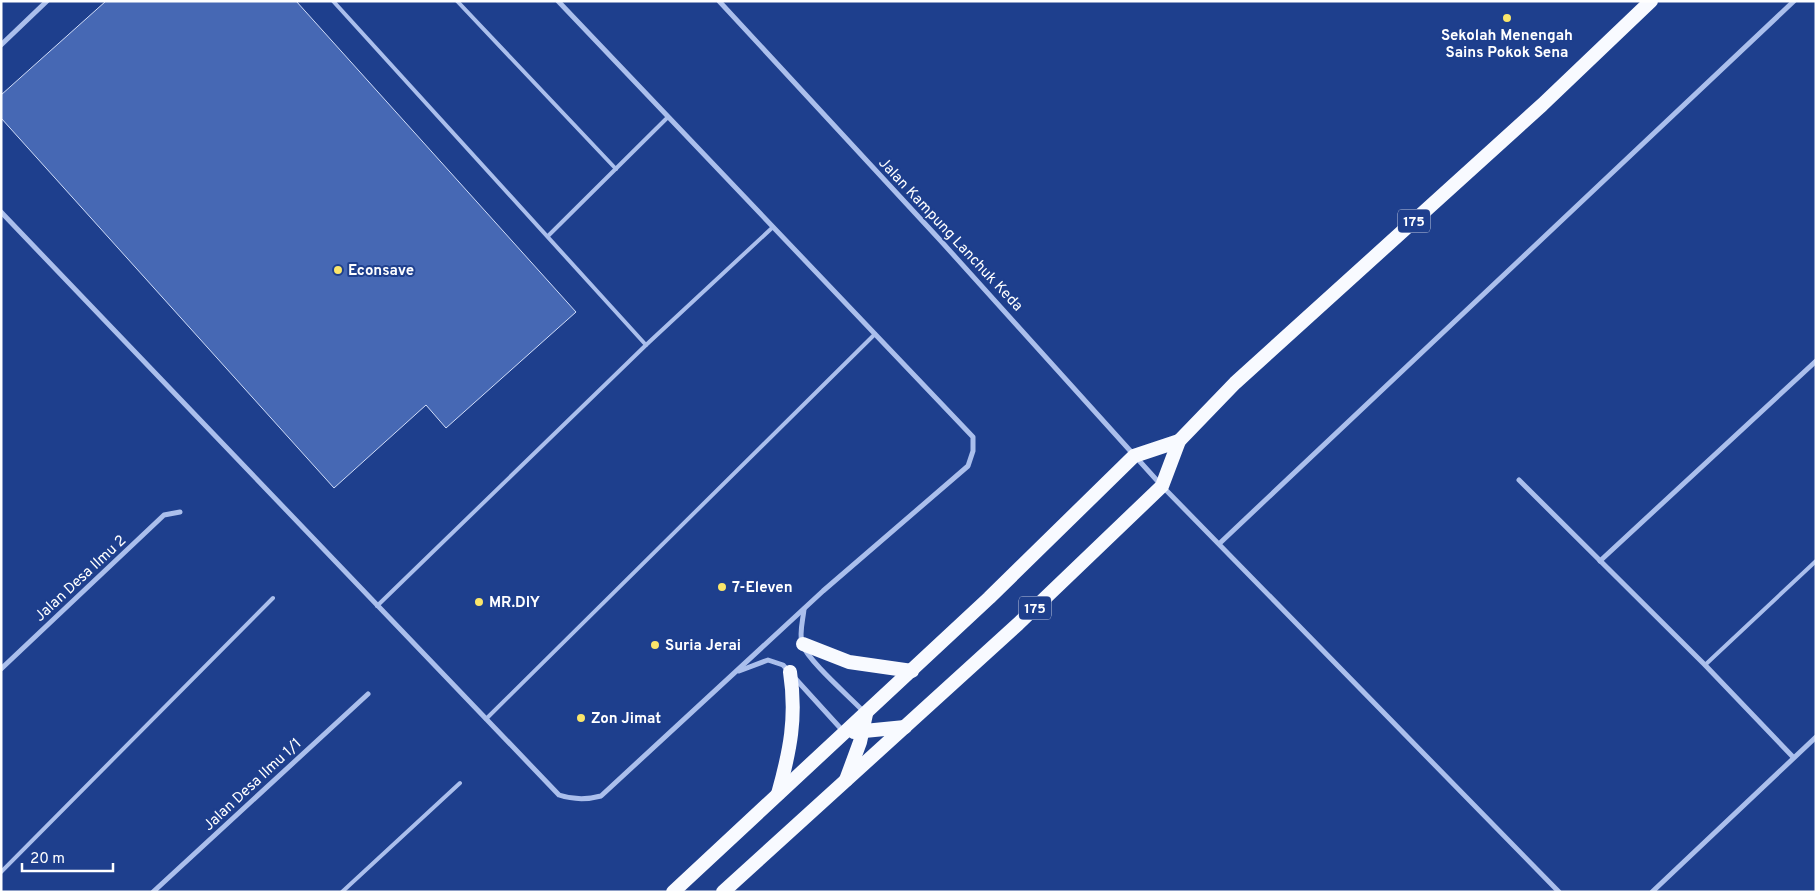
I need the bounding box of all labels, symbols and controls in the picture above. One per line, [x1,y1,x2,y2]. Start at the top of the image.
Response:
marker: Sekolah Menengah Sains Pokok Sena [1501,12,1513,24]
place label: Sekolah Menengah Sains Pokok Sena [1441,27,1573,63]
street label: Jalan Kampung Lanchuk Keda [874,154,1026,316]
road number: 175 [1398,210,1430,232]
place label: Econsave [348,262,414,281]
marker: Econsave [332,264,344,276]
street label: Jalan Desa Ilmu 2 [31,532,131,626]
place label: 7-Eleven [732,579,793,598]
marker: 7-Eleven [716,581,728,593]
place label: MR.DIY [489,594,540,613]
marker: MR.DIY [473,596,485,608]
road number: 175 [1019,596,1051,620]
place label: Suria Jerai [665,637,741,656]
marker: Suria Jerai [649,639,661,651]
place label: Zon Jimat [591,710,661,729]
marker: Zon Jimat [575,712,587,724]
street label: Jalan Desa Ilmu 1/1 [200,735,306,836]
scale bar [22,840,114,872]
text: 20 m [30,850,65,869]

